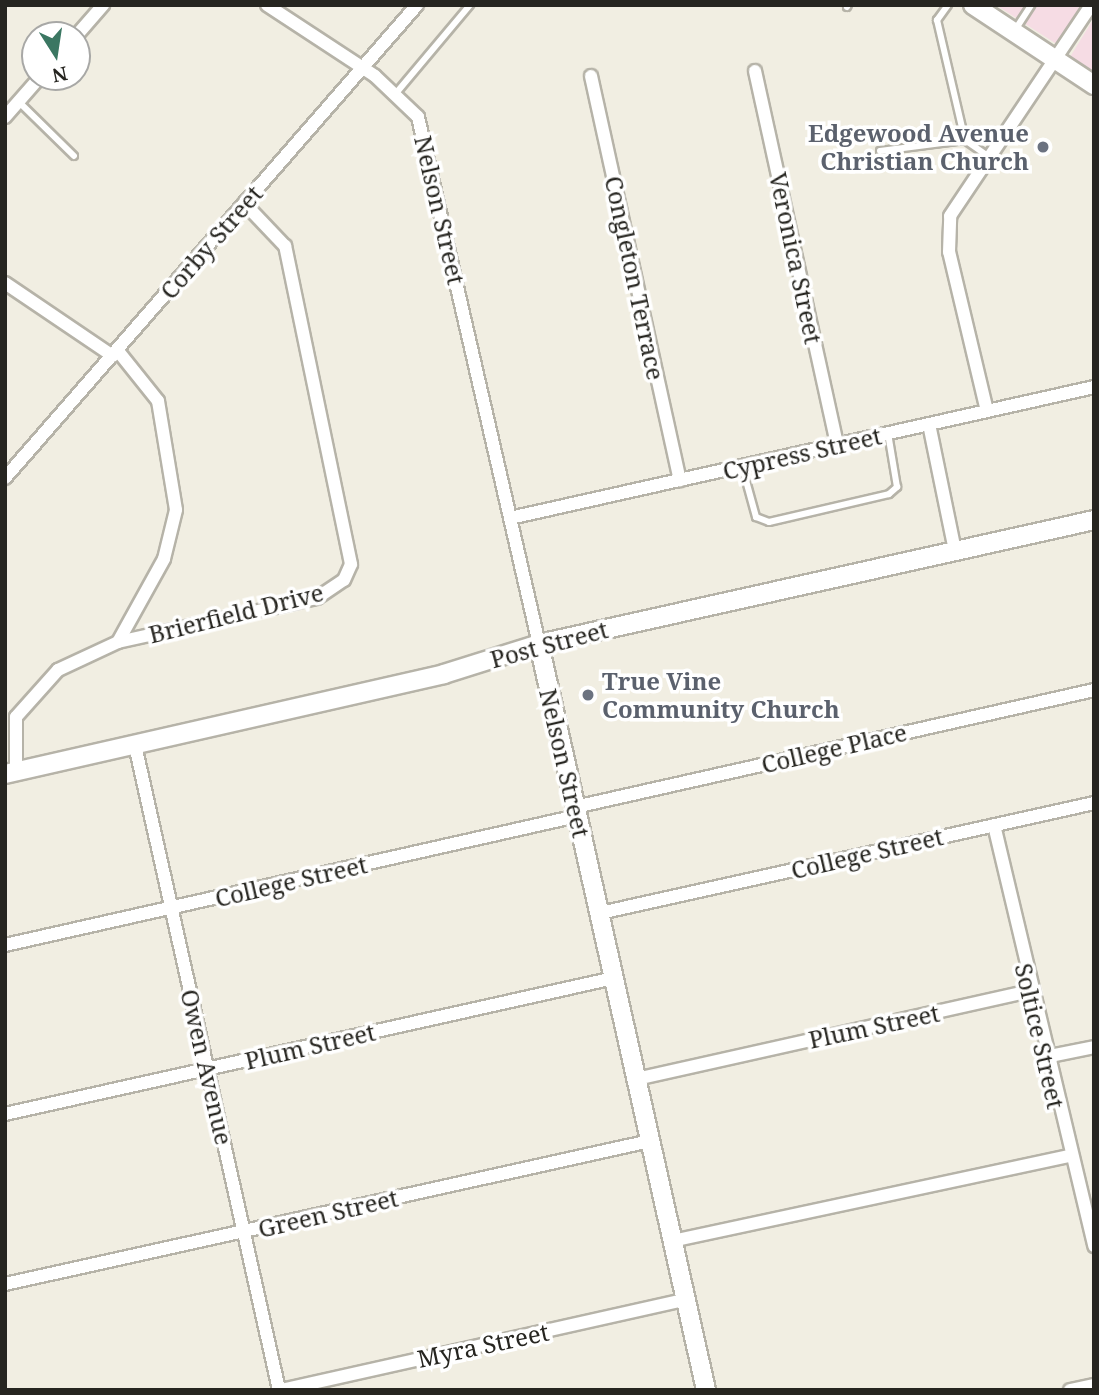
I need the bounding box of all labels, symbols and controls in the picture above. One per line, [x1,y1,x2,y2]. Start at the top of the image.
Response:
north arrow [21,21,91,91]
text: N [50,60,70,89]
place label: Edgewood Avenue Christian Church [808,119,1029,175]
street label: Nelson Street [409,133,471,287]
marker: Edgewood Avenue Christian Church [1035,139,1051,155]
street label: Veronica Street [764,170,828,346]
street label: Congleton Terrace [599,173,671,383]
street label: Corby Street [154,179,268,305]
street label: Cypress Street [720,421,884,485]
street label: Brierfield Drive [146,577,326,649]
street label: Post Street [487,614,611,674]
place label: True Vine Community Church [602,667,840,723]
street label: Nelson Street [534,686,596,840]
marker: True Vine Community Church [580,687,596,703]
street label: College Place [758,717,910,779]
street label: College Street [788,822,946,884]
street label: College Street [212,850,370,912]
street label: Soltice Street [1009,961,1071,1111]
street label: Owen Avenue [175,986,239,1148]
street label: Plum Street [806,998,942,1054]
street label: Plum Street [242,1017,378,1075]
street label: Green Street [255,1183,401,1243]
street label: Myra Street [415,1317,551,1373]

